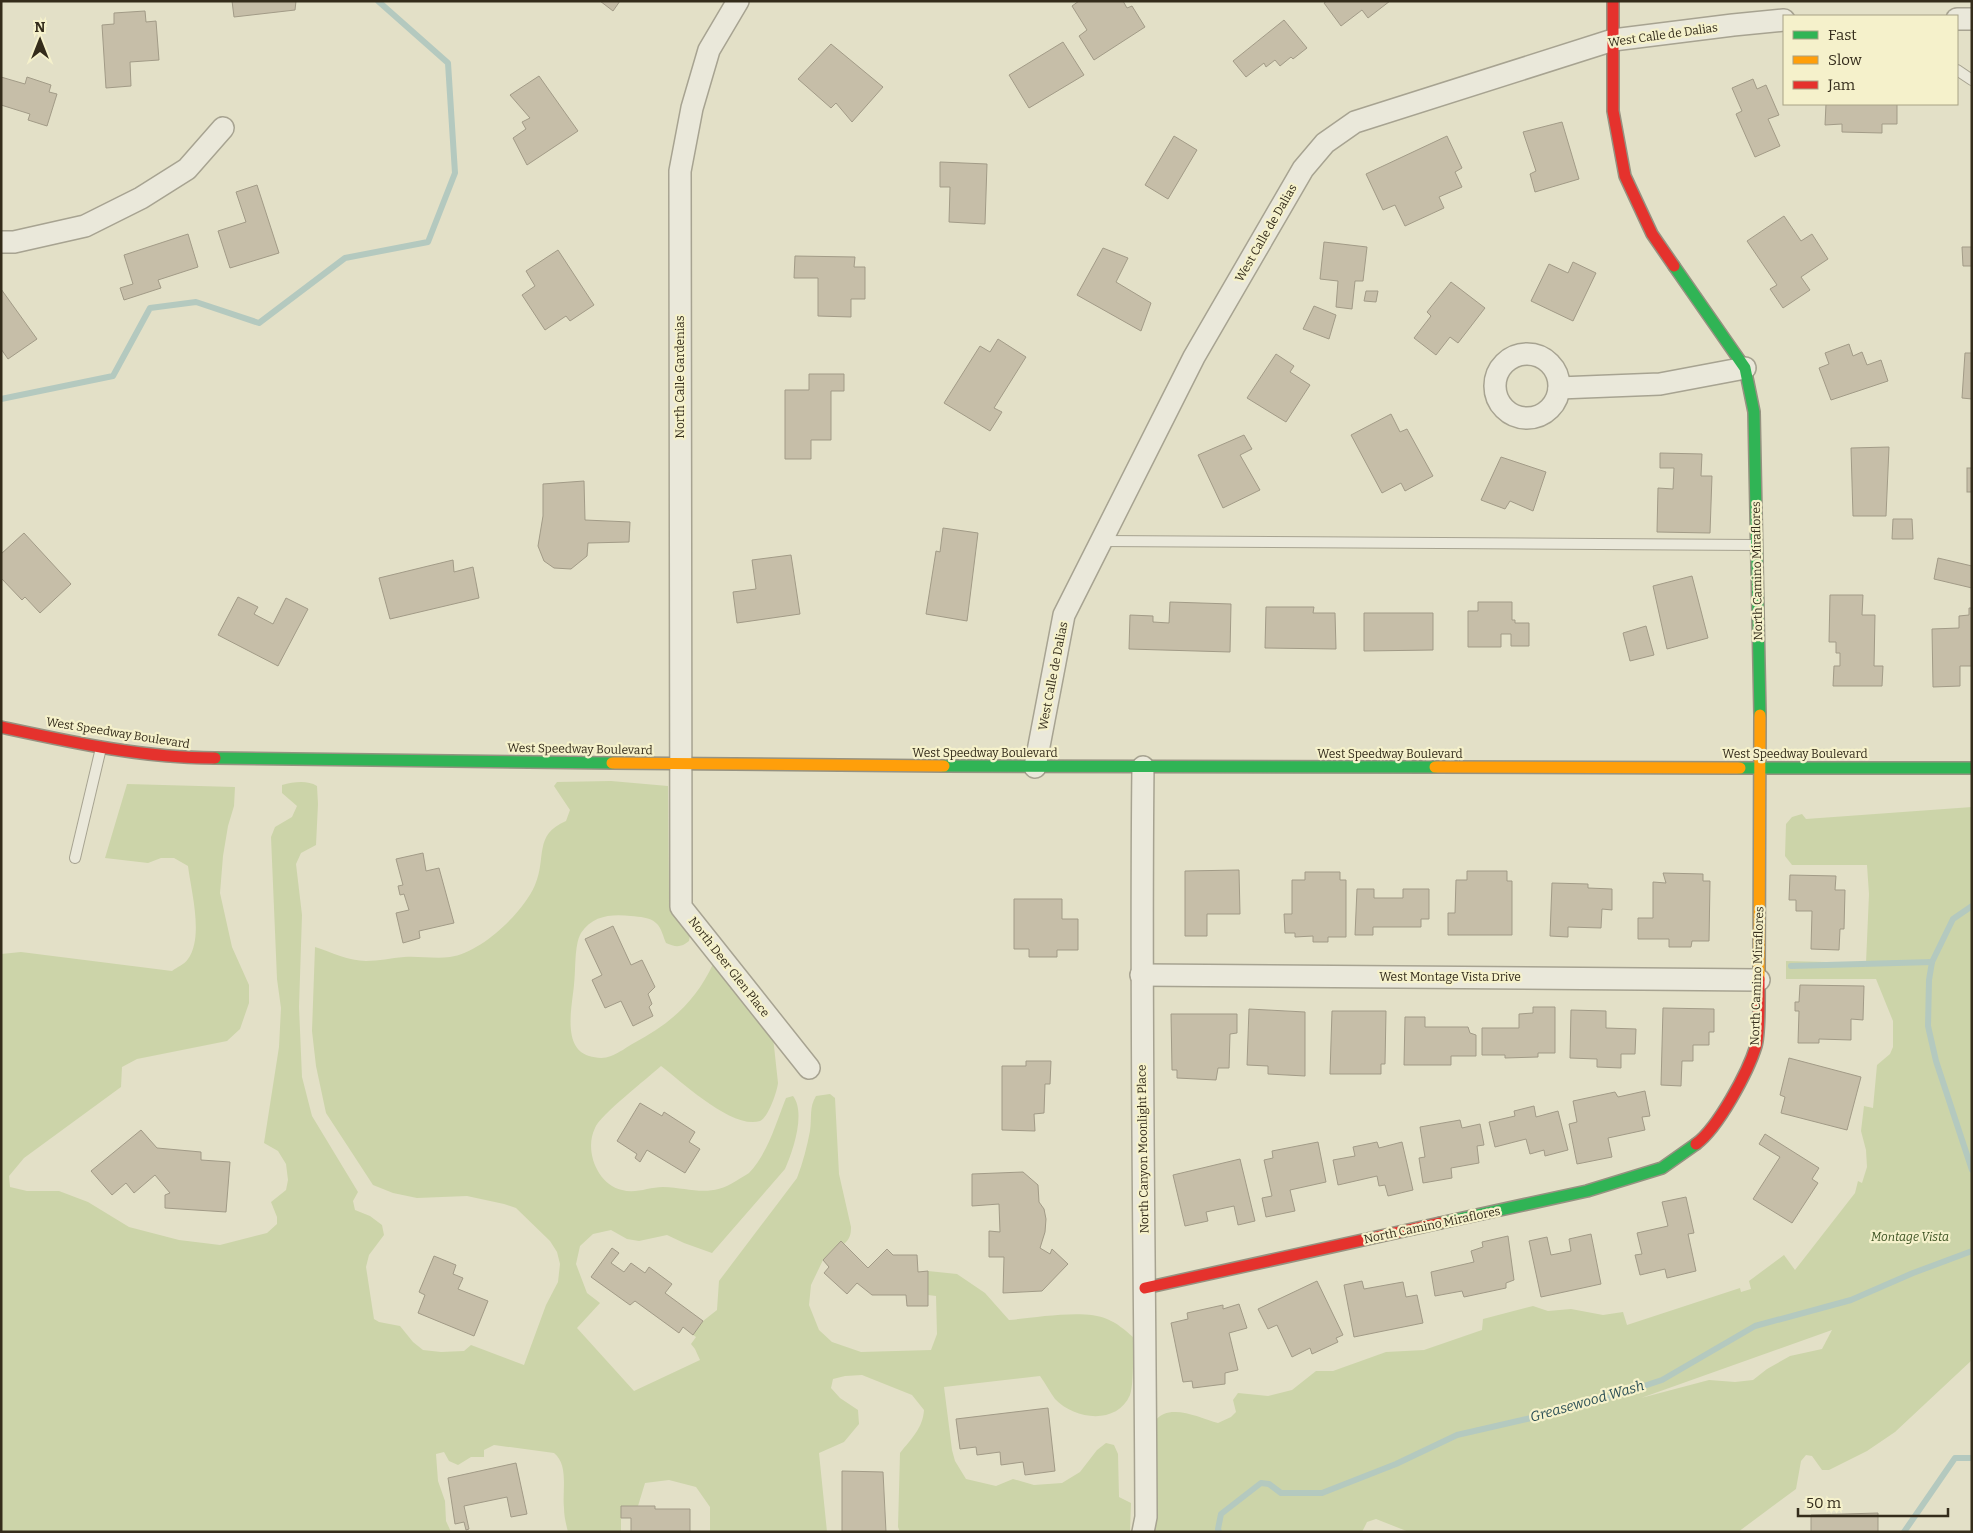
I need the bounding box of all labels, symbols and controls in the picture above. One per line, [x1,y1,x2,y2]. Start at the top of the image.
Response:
north arrow [15,15,65,65]
legend [1783,15,1958,105]
text: N [35,19,46,36]
street label: West Calle de Dalias [1607,20,1719,50]
text: Fast [1828,26,1857,44]
text: Slow [1828,51,1863,69]
text: Jam [1827,76,1856,94]
street label: West Calle de Dalias [1232,181,1300,284]
street label: North Calle Gardenias [673,315,687,438]
street label: North Camino Miraflores [1749,501,1765,641]
street label: West Calle de Dalias [1036,620,1070,732]
street label: West Speedway Boulevard [45,715,191,751]
street label: West Speedway Boulevard [507,741,653,757]
street label: West Speedway Boulevard [912,746,1058,760]
street label: West Speedway Boulevard [1317,747,1463,761]
street label: West Speedway Boulevard [1722,747,1868,761]
street label: North Camino Miraflores [1748,906,1766,1046]
street label: North Deer Glen Place [686,914,772,1020]
street label: West Montage Vista Drive [1379,970,1521,984]
street label: North Canyon Moonlight Place [1135,1064,1151,1234]
street label: North Camino Miraflores [1362,1204,1502,1246]
park label: Montage Vista [1871,1230,1949,1244]
water label: Greasewood Wash [1528,1377,1646,1426]
scale bar [1798,1486,1948,1518]
text: 50 m [1806,1494,1842,1512]

